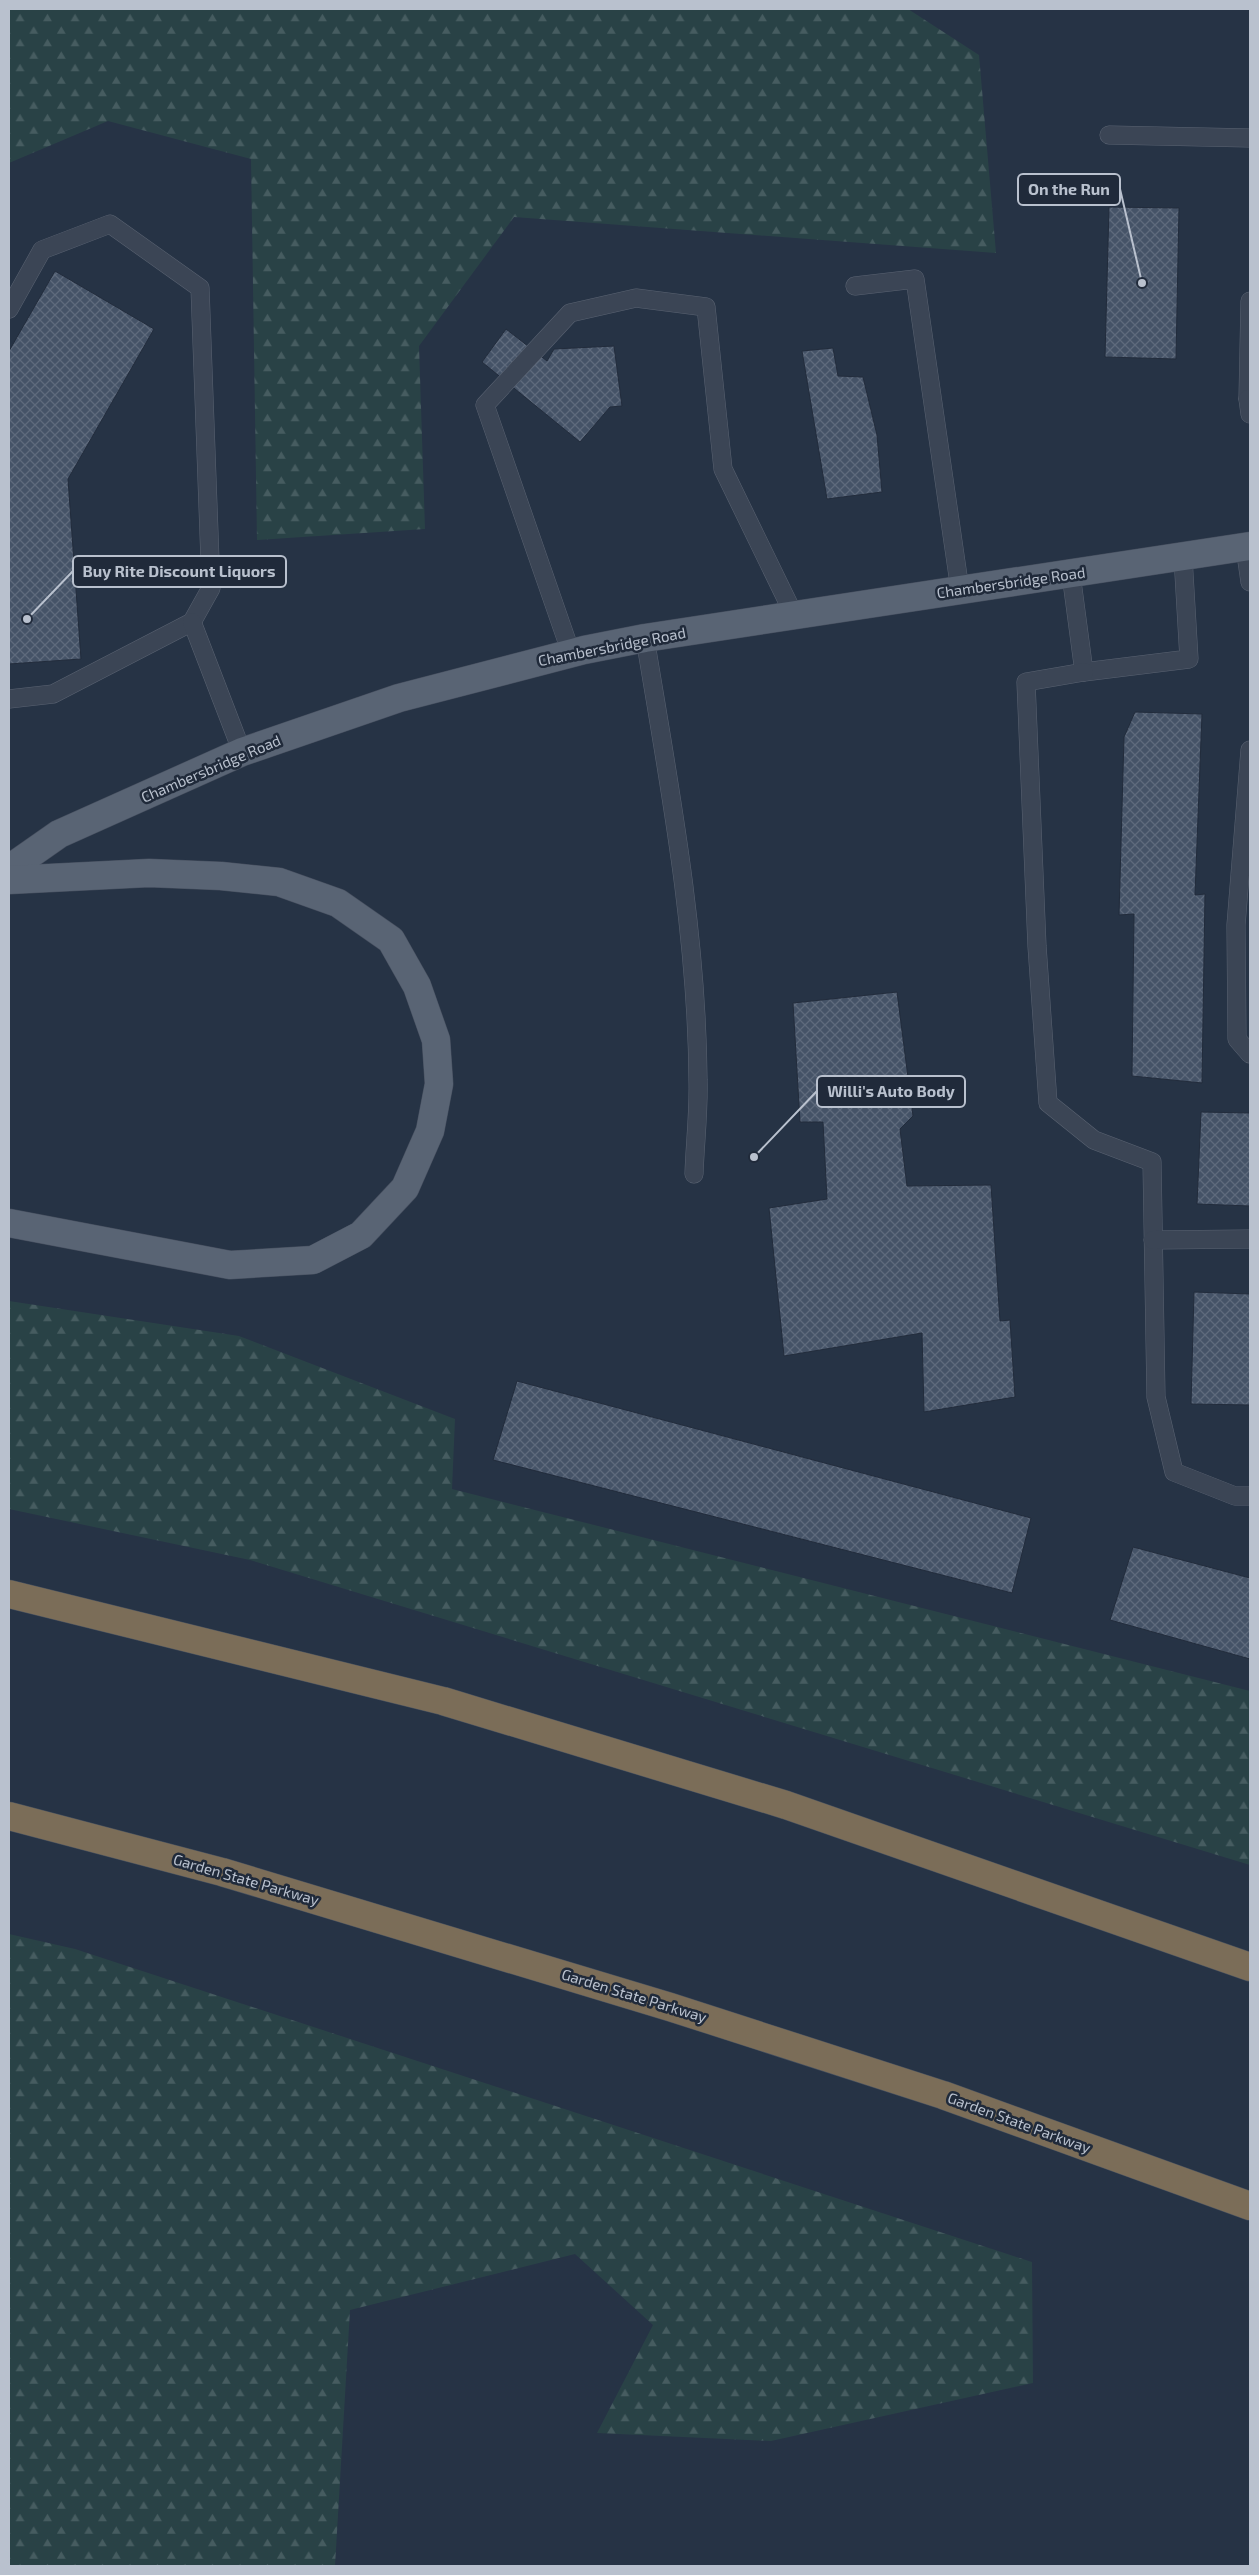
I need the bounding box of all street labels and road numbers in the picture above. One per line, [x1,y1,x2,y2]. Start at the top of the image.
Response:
street label: Chambersbridge Road [935,563,1086,601]
street label: Chambersbridge Road [536,623,687,669]
street label: Chambersbridge Road [138,730,283,806]
street label: Garden State Parkway [171,1850,321,1908]
street label: Garden State Parkway [560,1964,709,2026]
street label: Garden State Parkway [945,2088,1093,2156]

